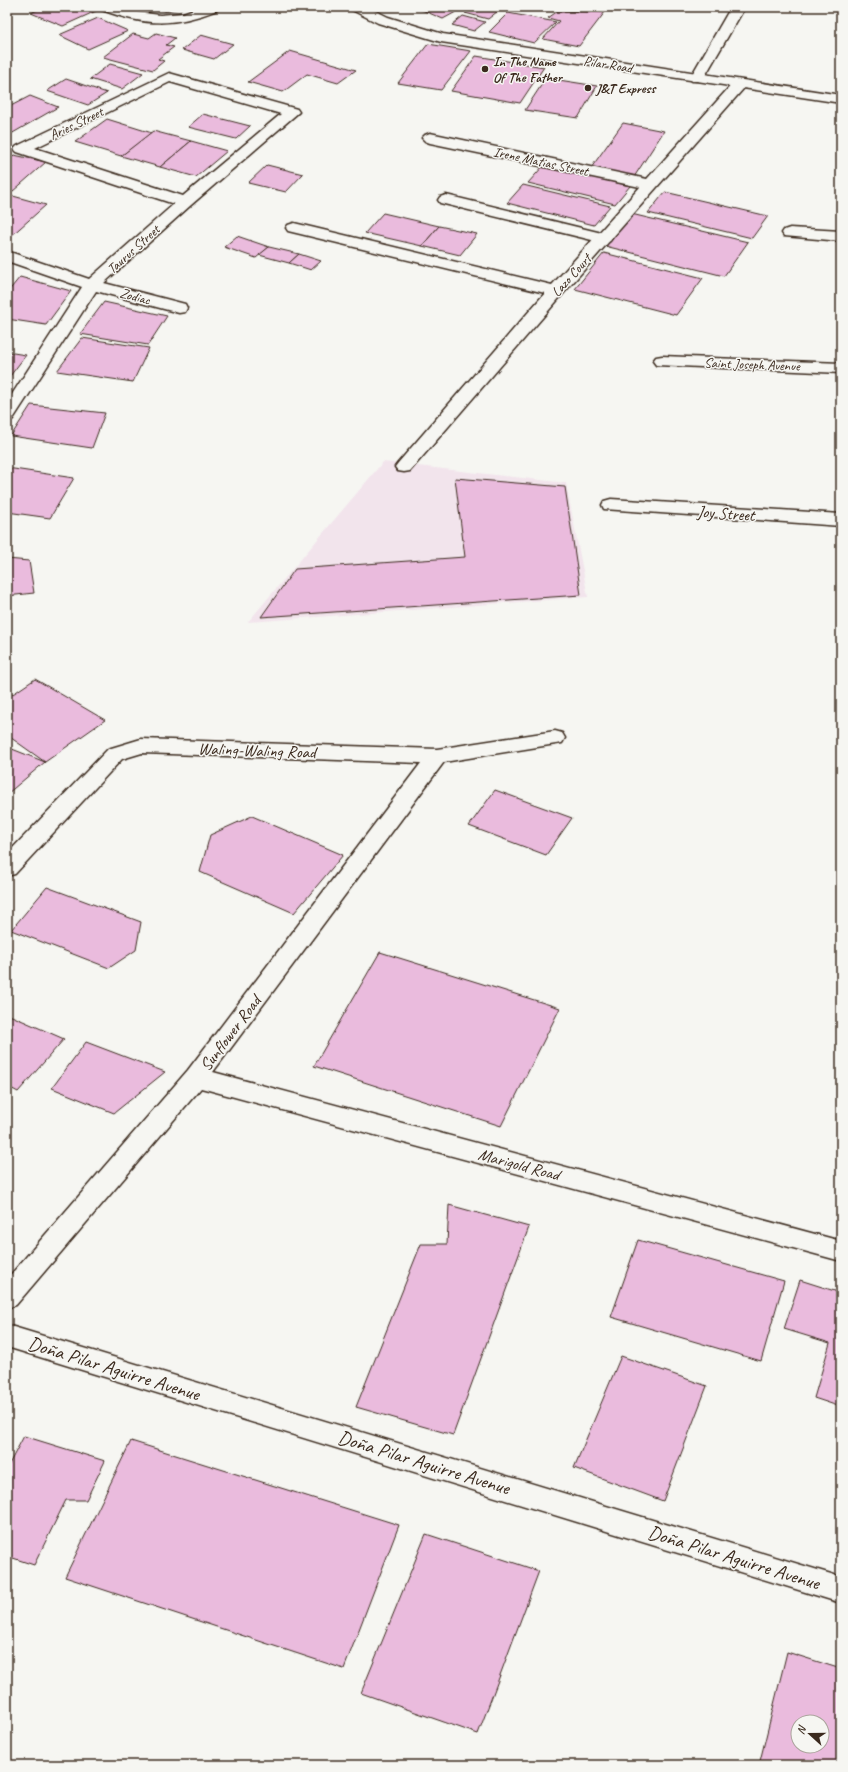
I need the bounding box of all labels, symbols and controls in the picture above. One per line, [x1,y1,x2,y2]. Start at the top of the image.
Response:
street label: Pilar Road [582,52,636,77]
place label: In The Name Of The Father [493,53,564,86]
marker: In The Name Of The Father [480,64,490,74]
place label: J&T Express [595,80,657,97]
marker: J&T Express [583,83,593,93]
street label: Aries Street [47,103,107,144]
street label: Irene Matias Street [492,143,591,180]
street label: Taurus Street [103,220,164,277]
street label: Lazo Court [548,249,596,300]
street label: Zodiac [118,284,153,309]
street label: Saint Joseph Avenue [704,354,801,375]
street label: Joy Street [696,501,758,526]
street label: Waling-Waling Road [198,738,318,763]
street label: Sunflower Road [195,990,267,1075]
street label: Marigold Road [476,1144,565,1186]
street label: Doña Pilar Aguirre Avenue [25,1330,204,1407]
street label: Doña Pilar Aguirre Avenue [335,1424,514,1501]
street label: Doña Pilar Aguirre Avenue [645,1519,824,1596]
north arrow [790,1714,830,1754]
text: N [793,1723,809,1736]

